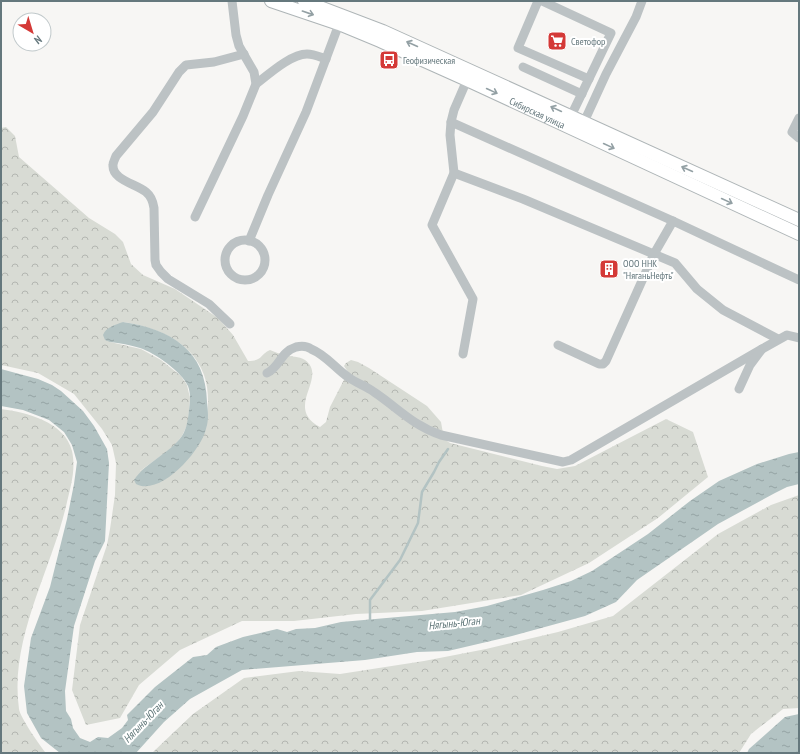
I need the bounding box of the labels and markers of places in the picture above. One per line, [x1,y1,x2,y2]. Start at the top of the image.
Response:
supermarket icon: Светофор [546,30,568,52]
place label: Светофор [571,35,605,48]
bus stop icon: Геофизическая [378,49,400,71]
place label: Геофизическая [403,54,455,67]
place label: ООО ННК "НяганьНефть" [623,257,674,282]
building icon: ООО ННК "НяганьНефть" [598,258,620,280]

